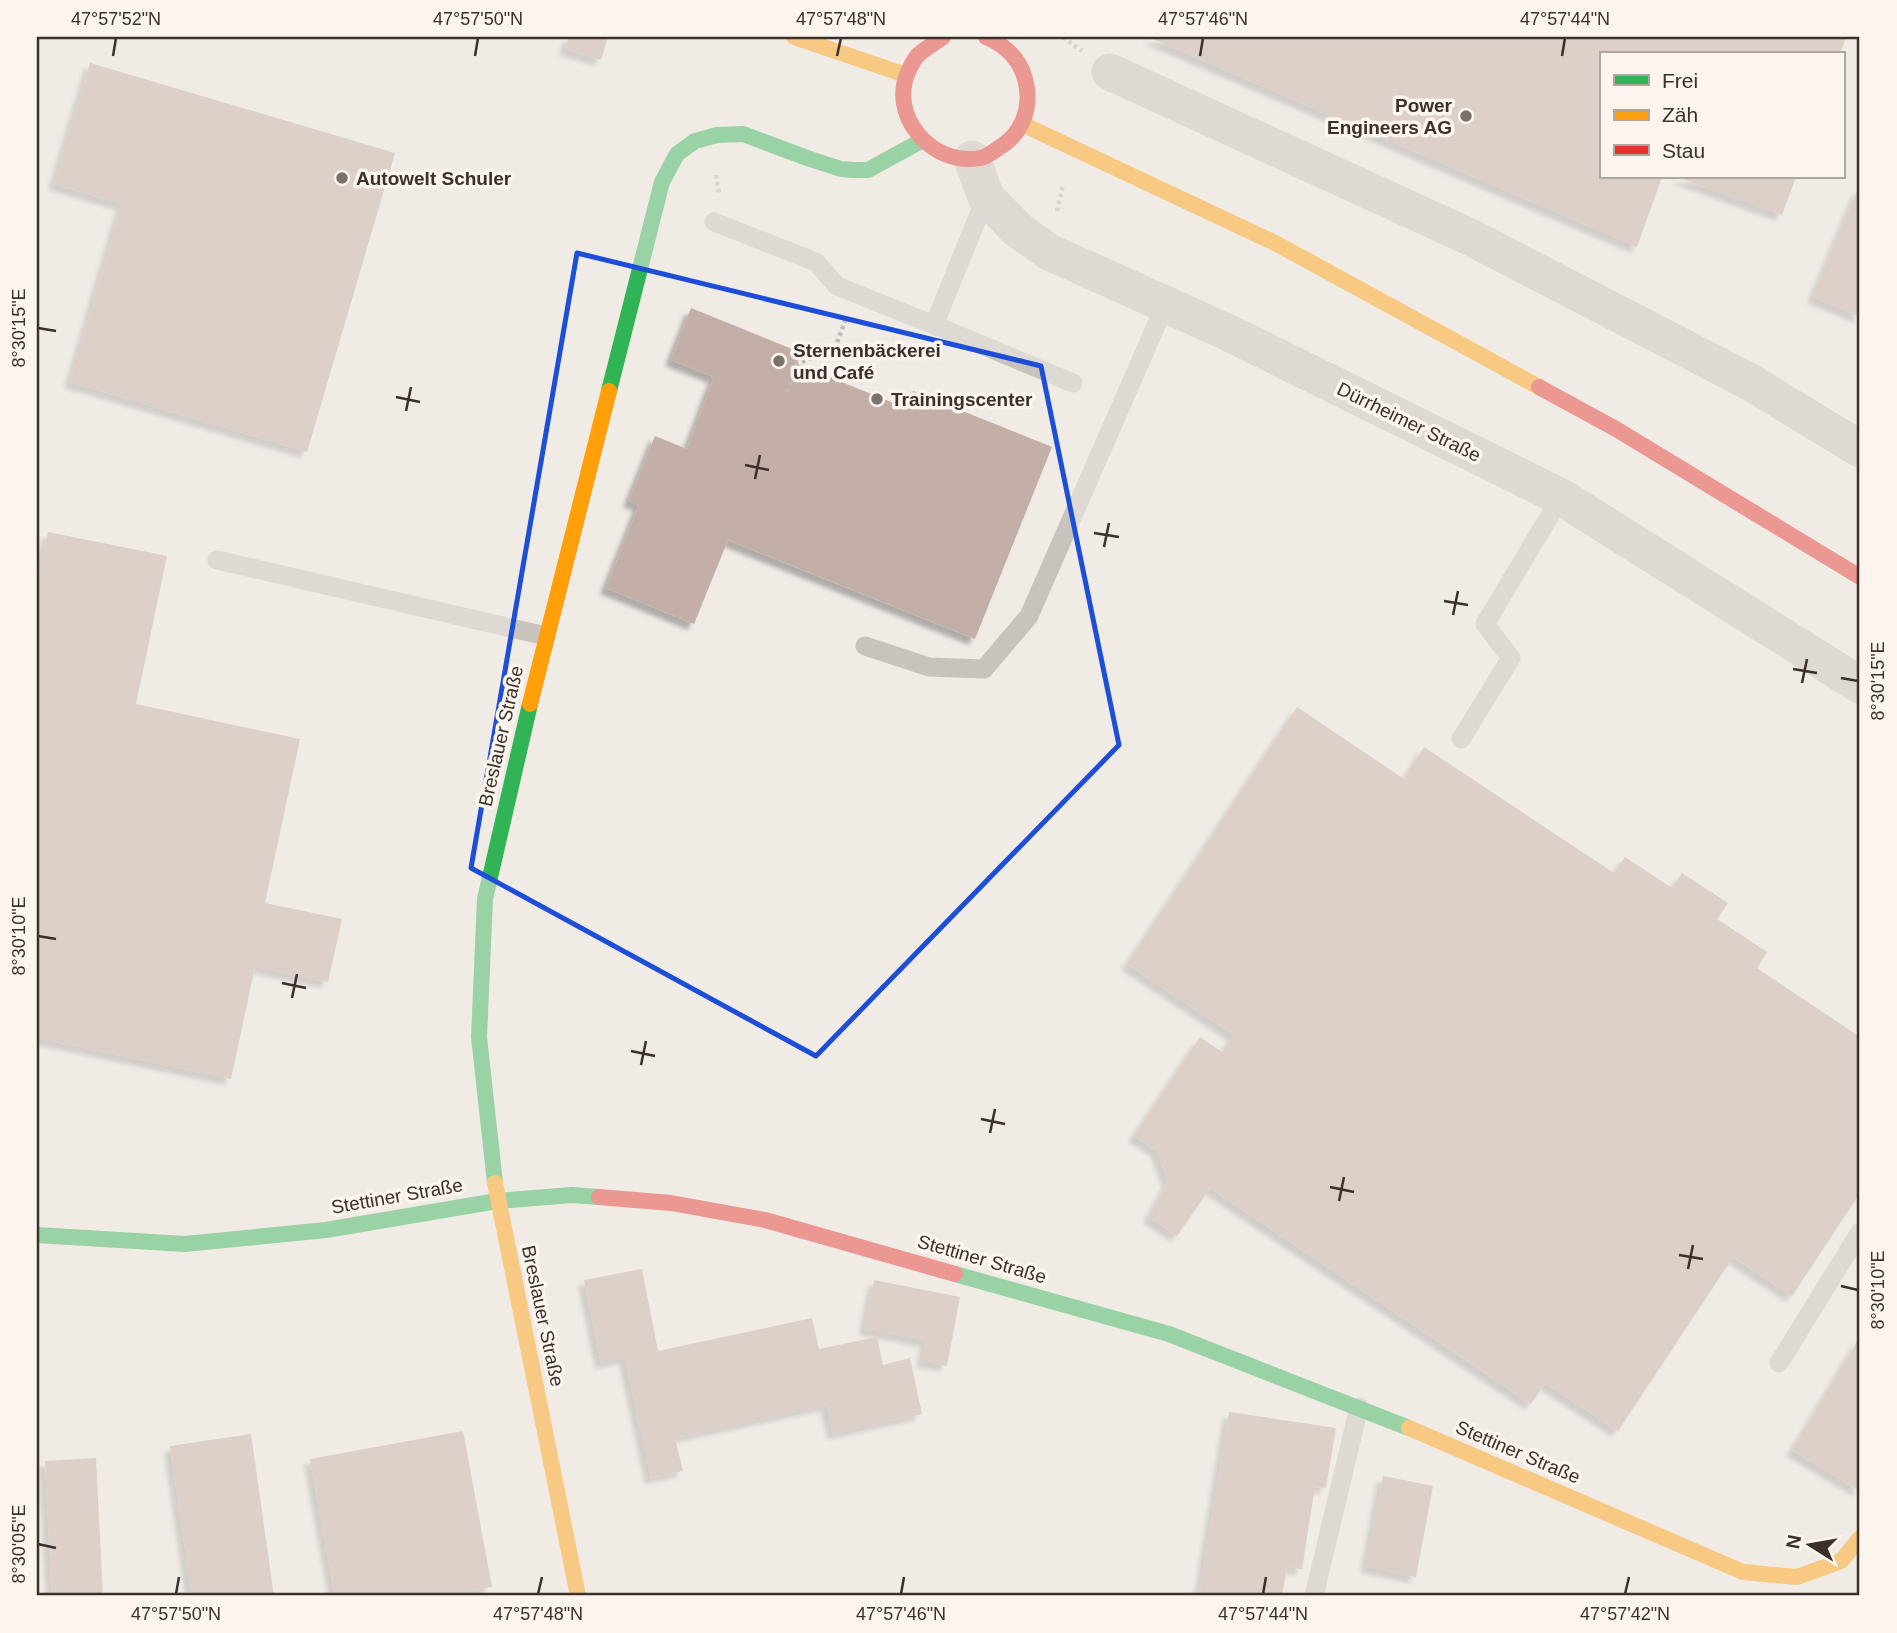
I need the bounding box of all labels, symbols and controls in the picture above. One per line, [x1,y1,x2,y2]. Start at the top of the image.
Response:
text: 47°57'52"N [71,9,161,29]
text: 47°57'50"N [433,9,523,29]
text: 47°57'48"N [796,9,886,29]
text: 47°57'46"N [1158,9,1248,29]
text: 47°57'44"N [1520,9,1610,29]
legend [1600,52,1844,178]
text: Frei [1662,69,1698,92]
place label: Power Engineers AG [1327,95,1453,138]
text: Zäh [1662,103,1698,126]
marker: Power Engineers AG [1458,108,1474,124]
text: Stau [1662,139,1705,162]
place label: Autowelt Schuler [356,168,512,189]
marker: Autowelt Schuler [334,170,350,186]
text: 8°30'15"E [9,288,29,368]
place label: Sternenbäckerei und Café [793,340,941,383]
marker: Sternenbäckerei und Café [771,353,787,369]
street label: Dürrheimer Straße [1334,378,1484,466]
place label: Trainingscenter [891,389,1033,410]
marker: Trainingscenter [869,391,885,407]
text: 8°30'15"E [1868,641,1888,721]
street label: Breslauer Straße [475,664,527,808]
text: 8°30'10"E [9,896,29,976]
street label: Stettiner Straße [330,1174,464,1218]
street label: Stettiner Straße [915,1231,1049,1287]
street label: Breslauer Straße [518,1244,568,1388]
text: 8°30'10"E [1868,1250,1888,1330]
street label: Stettiner Straße [1453,1416,1583,1488]
text: 8°30'05"E [9,1504,29,1584]
north arrow [1774,1510,1844,1580]
text: N [1782,1533,1805,1551]
text: 47°57'50"N [131,1604,221,1624]
text: 47°57'48"N [493,1604,583,1624]
text: 47°57'46"N [856,1604,946,1624]
text: 47°57'44"N [1218,1604,1308,1624]
text: 47°57'42"N [1580,1604,1670,1624]

